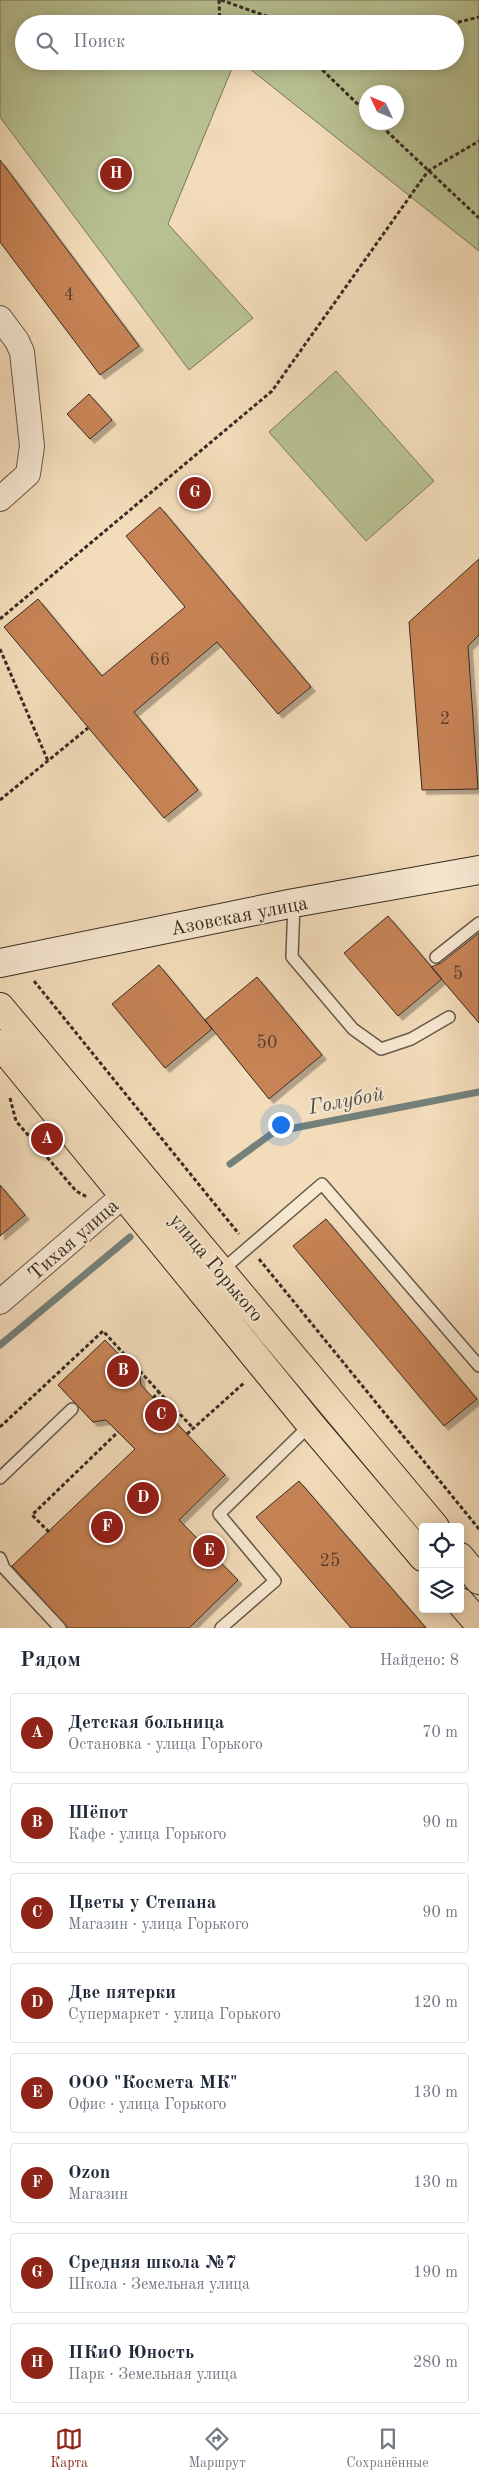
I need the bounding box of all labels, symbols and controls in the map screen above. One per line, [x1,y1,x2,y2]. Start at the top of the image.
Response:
search box [15,15,464,70]
icon: search [33,29,61,57]
text: Поиск [73,33,125,52]
north arrow [359,85,404,130]
pin: H [100,155,132,193]
house number: 4 [64,286,74,304]
pin: G [179,474,211,512]
house number: 66 [150,651,170,669]
house number: 2 [440,710,450,728]
street label: Азовская улица [169,894,310,940]
house number: 5 [453,965,463,983]
house number: 50 [257,1034,277,1052]
water label: Голубой [306,1084,386,1119]
your location [268,1112,294,1138]
pin: A [31,1120,63,1158]
street label: Тихая улица [25,1196,123,1285]
street label: улица Горького [165,1210,266,1326]
pin: B [107,1352,139,1390]
pin: C [145,1396,177,1434]
pin: D [127,1479,159,1517]
pin: F [91,1508,123,1546]
map controls [419,1523,464,1613]
button: locate [419,1523,464,1568]
pin: E [193,1532,225,1570]
house number: 25 [320,1552,340,1570]
button: layers [419,1568,464,1613]
text: Рядом [20,1650,81,1671]
text: Найдено: 8 [380,1653,459,1669]
text: Детская больница [68,1714,225,1733]
text: A [31,1725,43,1741]
text: 70 m [422,1725,458,1741]
text: Остановка · улица Горького [68,1737,263,1753]
text: Шёпот [68,1804,128,1823]
text: B [31,1815,43,1831]
text: 90 m [422,1815,458,1831]
text: Кафе · улица Горького [68,1827,227,1843]
text: Цветы у Степана [68,1894,217,1913]
text: C [32,1905,42,1921]
text: 90 m [422,1905,458,1921]
text: Магазин · улица Горького [68,1917,249,1933]
text: Две пятерки [68,1984,176,2003]
text: D [31,1995,43,2011]
text: 120 m [413,1995,458,2011]
text: Супермаркет · улица Горького [68,2007,281,2023]
text: ООО "Космета МК" [68,2074,238,2093]
text: E [31,2085,43,2101]
text: 130 m [413,2085,458,2101]
text: Офис · улица Горького [68,2097,226,2113]
text: Ozon [68,2164,110,2183]
text: F [32,2175,42,2191]
text: 130 m [413,2175,458,2191]
text: Магазин [68,2187,128,2203]
text: Средняя школа №7 [68,2254,237,2273]
text: G [31,2265,43,2281]
text: 190 m [413,2265,458,2281]
text: Школа · Земельная улица [68,2277,250,2293]
text: ПКиО Юность [68,2344,194,2363]
text: H [30,2355,44,2371]
text: 280 m [413,2355,458,2371]
text: Парк · Земельная улица [68,2367,237,2383]
tab: Карта [50,2425,88,2472]
tab: Маршрут [188,2425,246,2472]
tab: Сохранённые [346,2425,429,2472]

